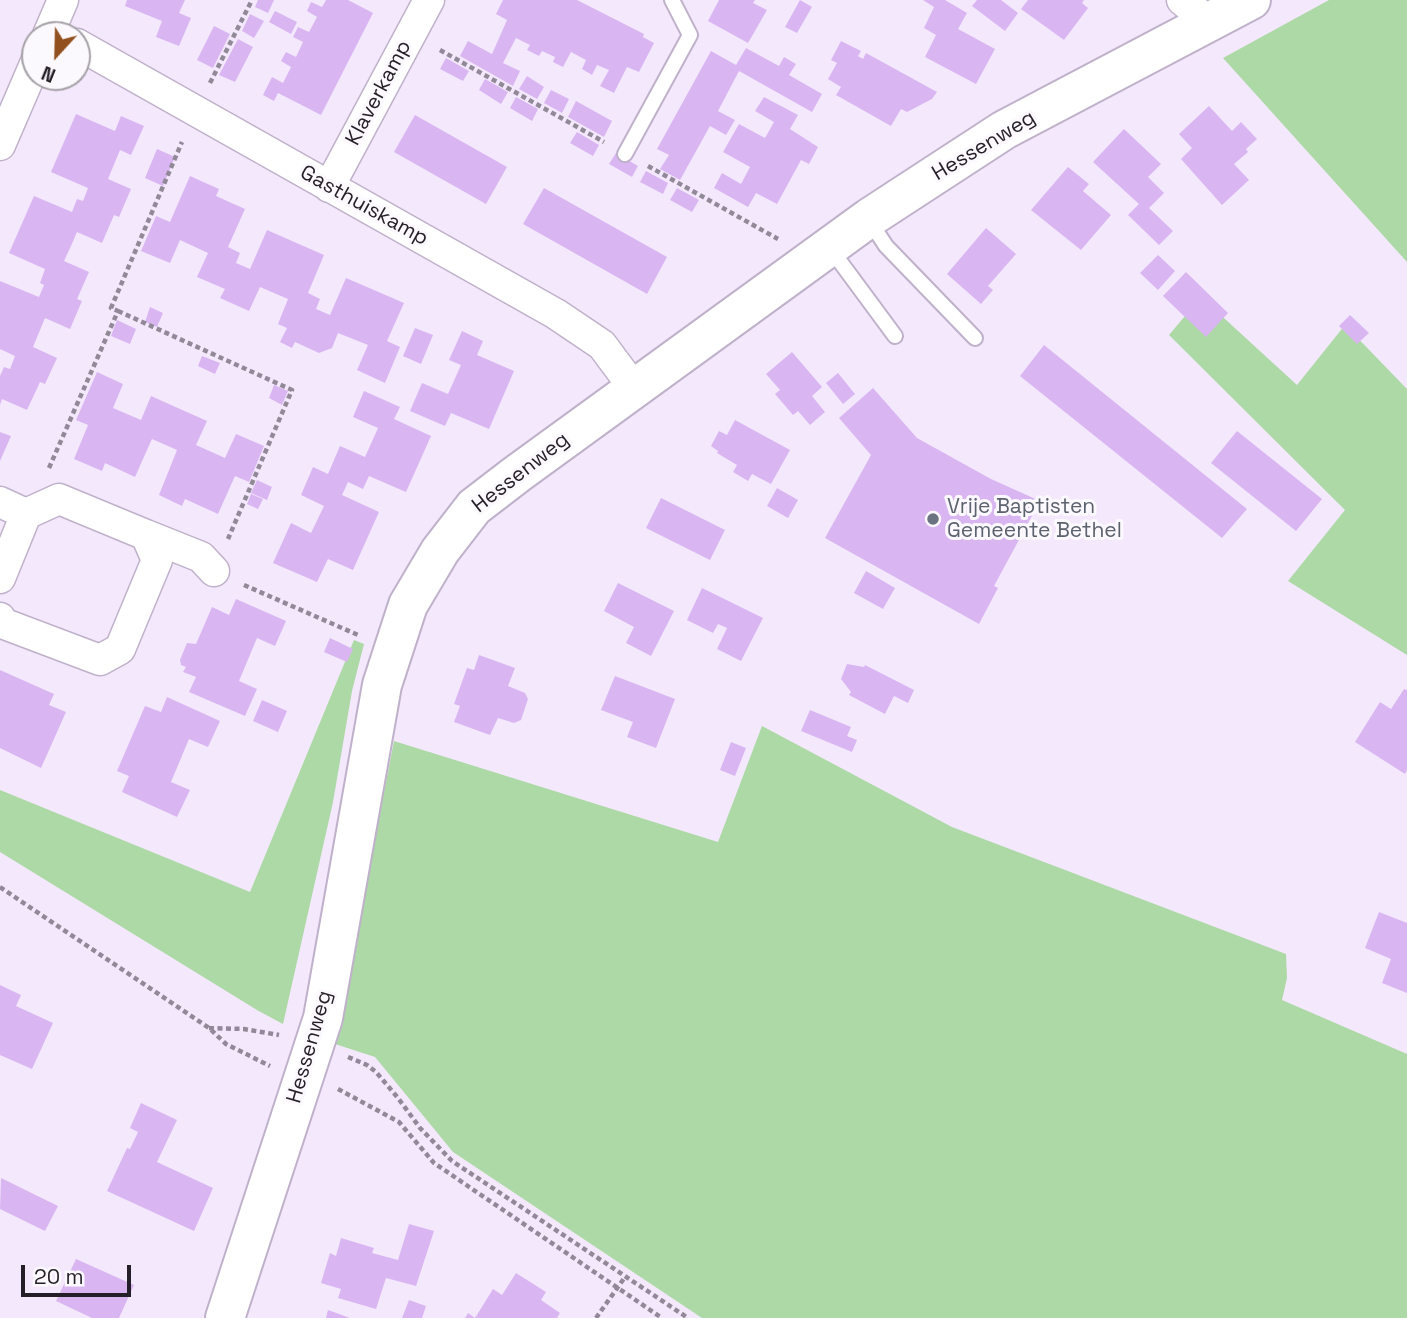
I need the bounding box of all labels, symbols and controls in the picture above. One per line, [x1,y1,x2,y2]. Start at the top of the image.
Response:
north arrow [21,21,91,91]
street label: Klaverkamp [341,36,417,150]
text: N [38,60,59,88]
street label: Hessenweg [928,105,1040,187]
street label: Gasthuiskamp [295,160,433,252]
street label: Hessenweg [468,427,574,519]
place label: Vrije Baptisten Gemeente Bethel [947,494,1122,544]
marker: Vrije Baptisten Gemeente Bethel [925,511,941,527]
street label: Hessenweg [282,988,338,1106]
scale bar [24,1252,135,1296]
text: 20 m [34,1263,84,1290]

